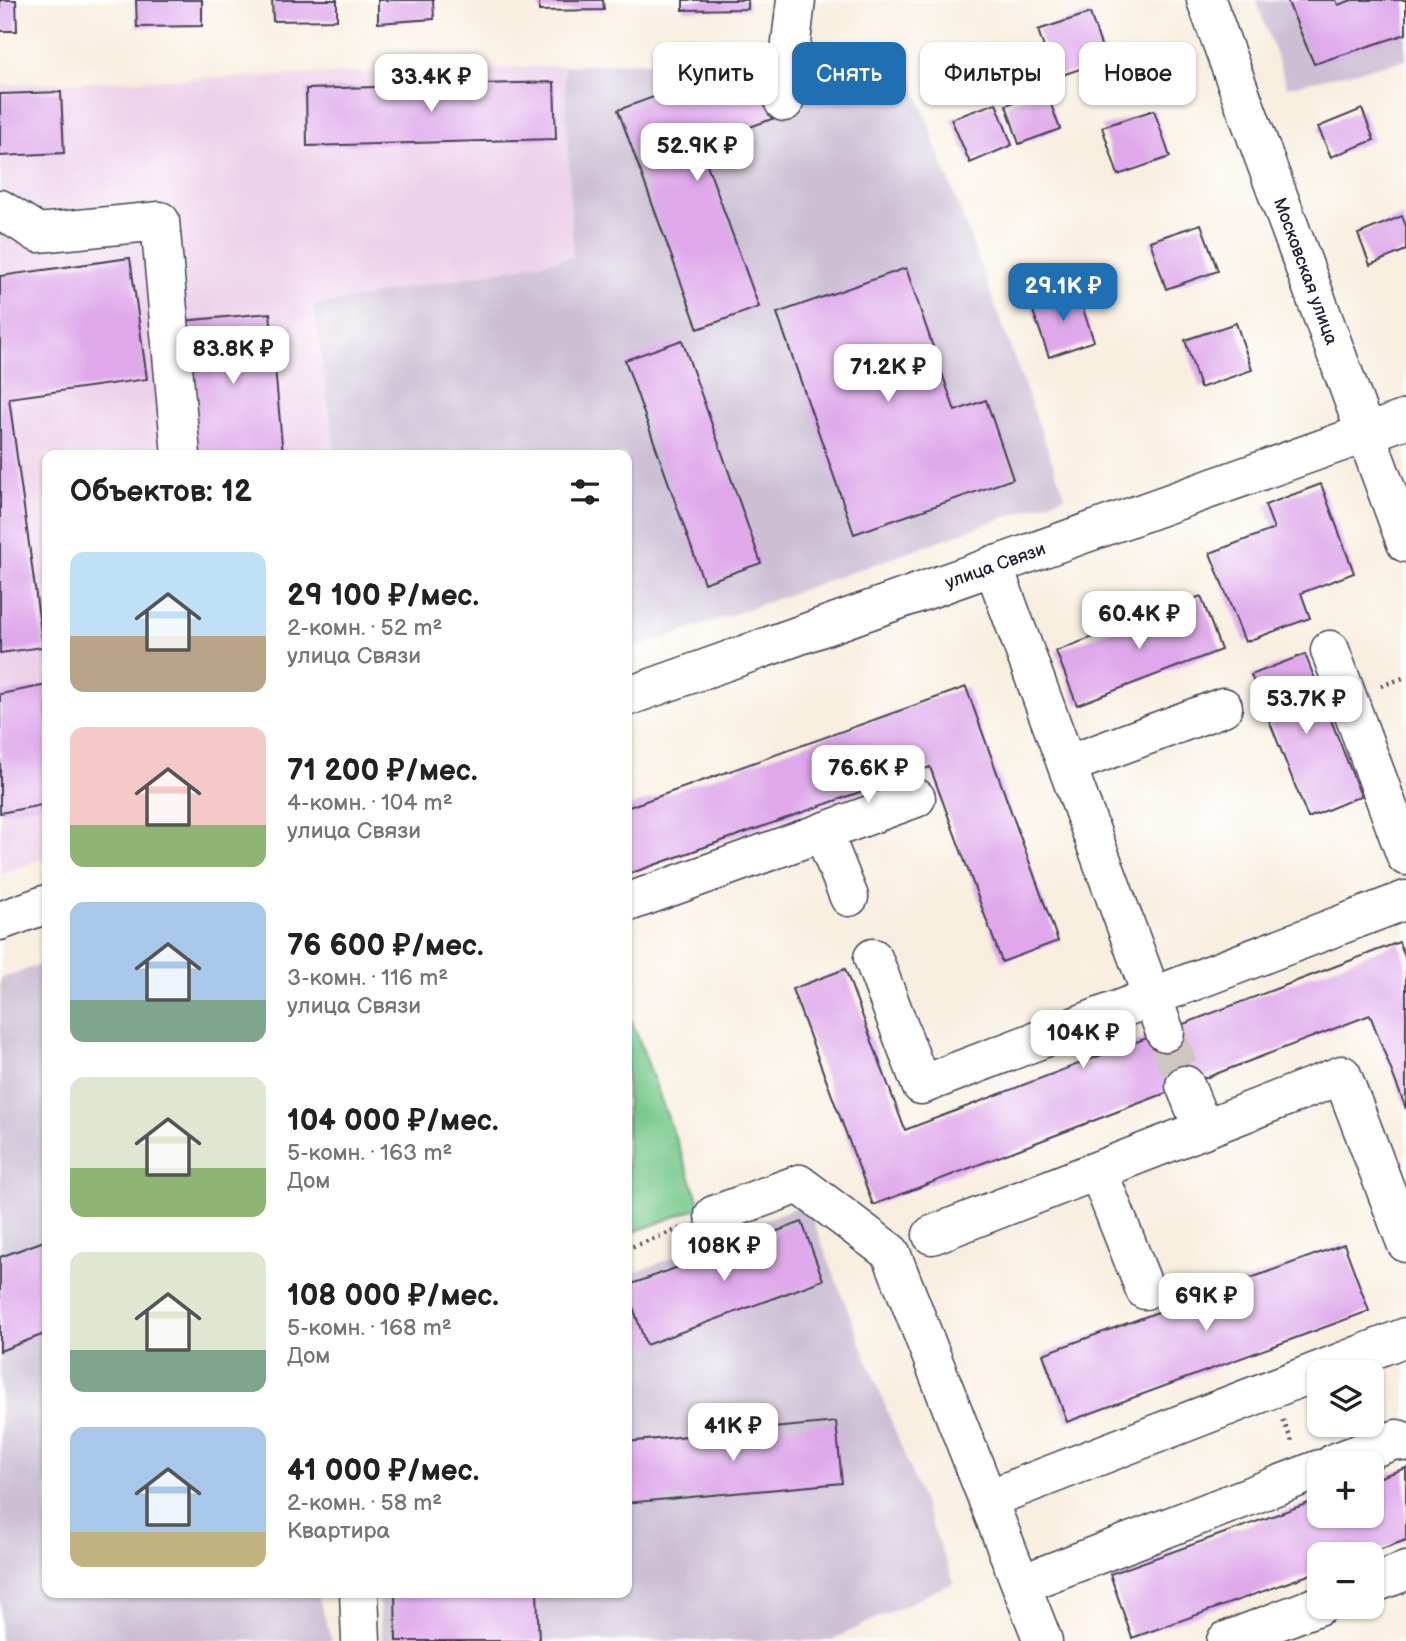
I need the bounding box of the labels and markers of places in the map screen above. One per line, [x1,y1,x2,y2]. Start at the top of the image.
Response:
pin: 33.4K ₽ [366,54,496,114]
pin: 52.9K ₽ [632,124,762,183]
pin: 29.1K ₽ [998,264,1128,323]
pin: 83.8K ₽ [168,326,298,386]
pin: 71.2K ₽ [823,344,953,404]
pin: 60.4K ₽ [1074,592,1204,651]
pin: 53.7K ₽ [1241,676,1371,736]
pin: 76.6K ₽ [803,746,933,805]
pin: 104K ₽ [1026,1010,1140,1070]
pin: 108K ₽ [667,1224,781,1283]
pin: 69K ₽ [1157,1274,1255,1333]
pin: 41K ₽ [684,1404,782,1463]

